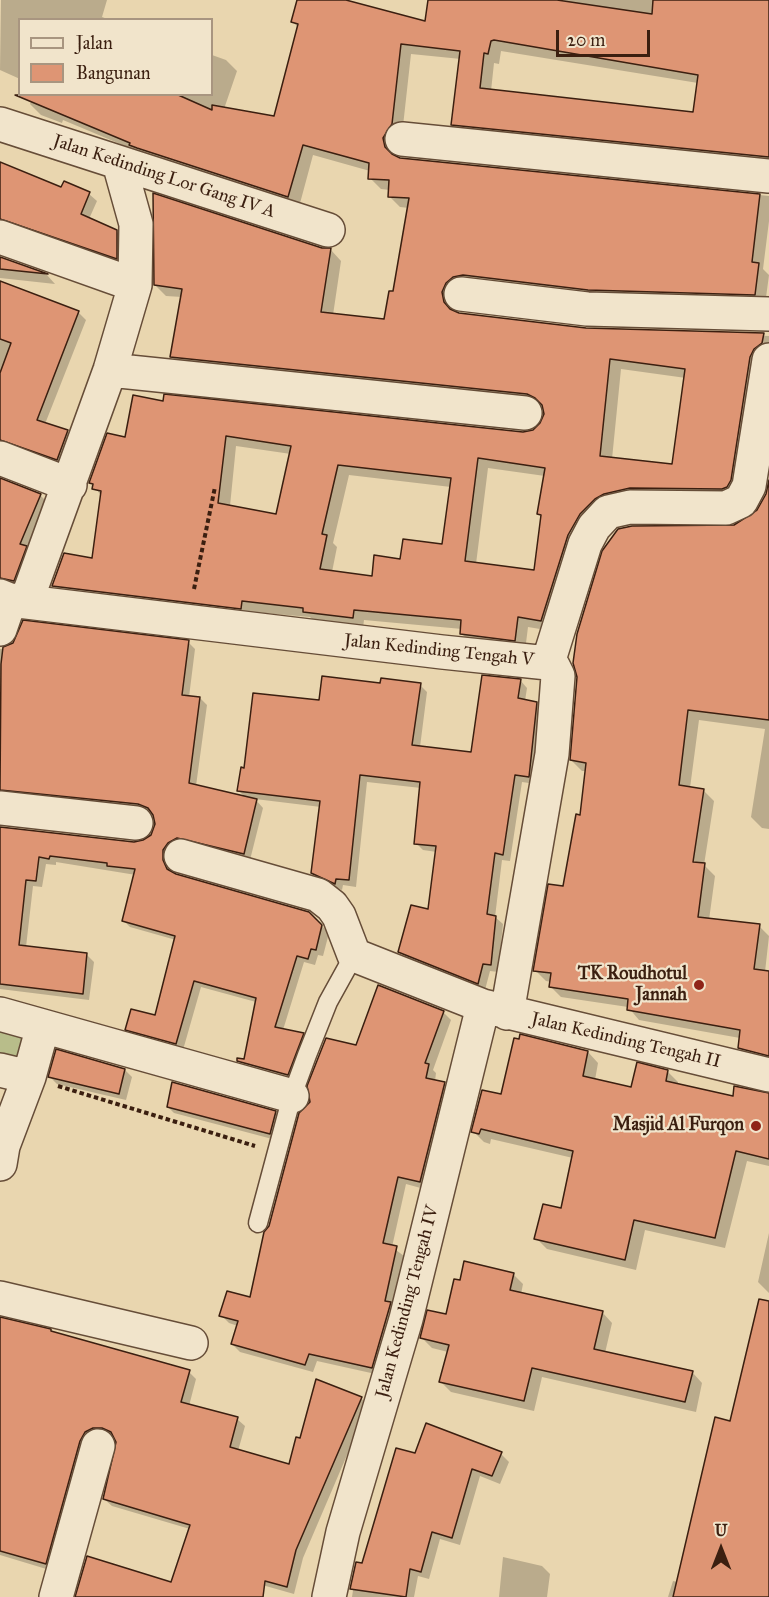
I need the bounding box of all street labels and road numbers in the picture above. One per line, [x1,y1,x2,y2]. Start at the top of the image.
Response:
street label: Jalan Kedinding Lor Gang IV A [50,131,278,223]
street label: Jalan Kedinding Tengah V [343,630,535,672]
street label: Jalan Kedinding Tengah II [529,1009,723,1073]
street label: Jalan Kedinding Tengah IV [372,1203,444,1401]

